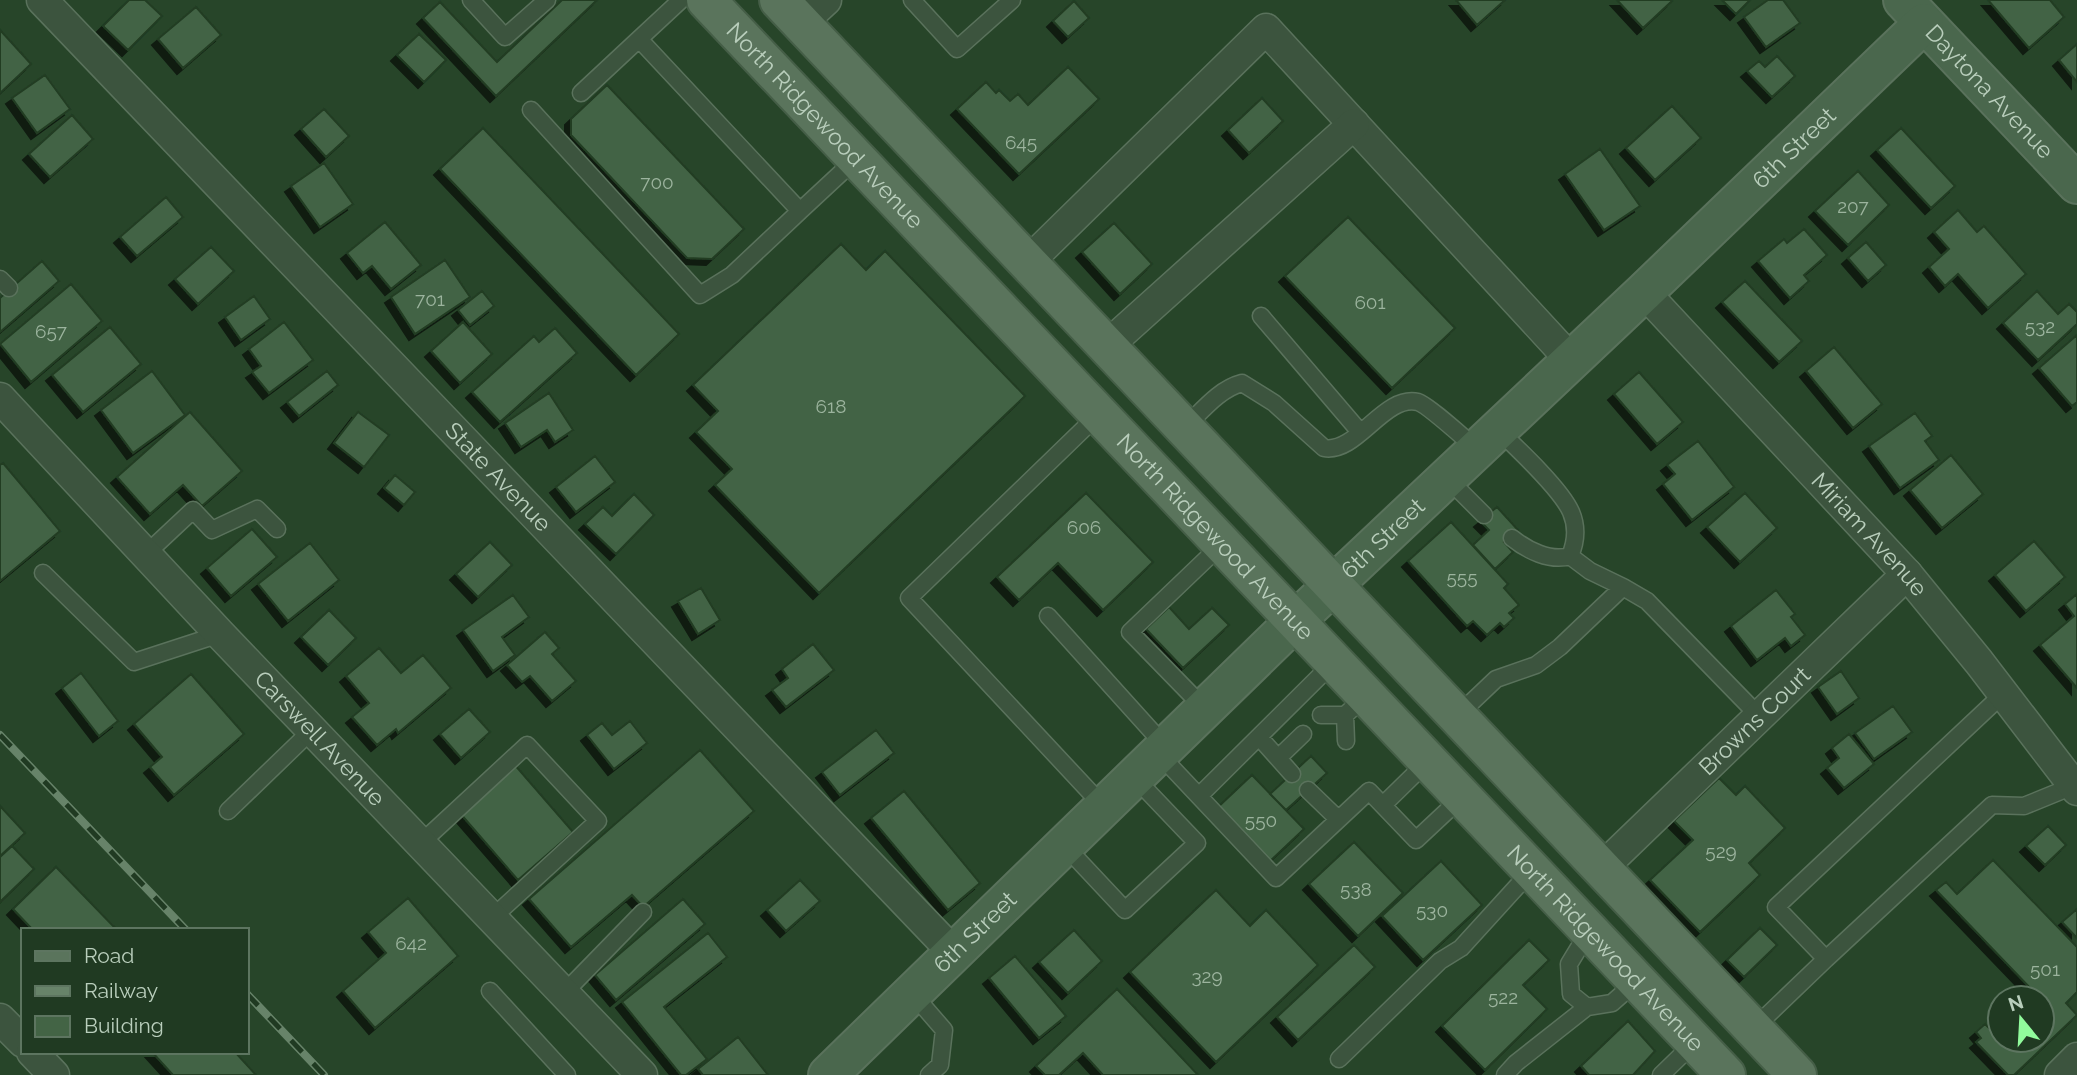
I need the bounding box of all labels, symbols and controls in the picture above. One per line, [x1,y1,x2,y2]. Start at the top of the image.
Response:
street label: North Ridgewood Avenue [721,17,929,234]
street label: Daytona Avenue [1920,19,2060,164]
street label: 6th Street [1747,101,1841,194]
house number: 645 [1005,131,1037,153]
house number: 700 [640,171,674,193]
house number: 207 [1837,195,1869,217]
house number: 701 [415,288,445,310]
house number: 601 [1354,291,1386,313]
house number: 532 [2025,315,2055,337]
house number: 657 [35,320,67,342]
house number: 618 [816,395,846,417]
street label: State Avenue [440,416,557,537]
street label: North Ridgewood Avenue [1112,428,1320,645]
street label: Miriam Avenue [1806,467,1933,601]
street label: 6th Street [1335,492,1430,584]
house number: 606 [1067,516,1101,538]
house number: 555 [1446,566,1478,588]
street label: Browns Court [1693,661,1816,780]
street label: Carswell Avenue [249,665,391,811]
house number: 550 [1245,809,1277,831]
street label: North Ridgewood Avenue [1502,839,1710,1056]
house number: 529 [1705,840,1737,862]
house number: 538 [1340,878,1372,900]
street label: 6th Street [928,885,1022,978]
house number: 530 [1416,899,1448,921]
legend [21,928,248,1054]
house number: 642 [395,932,427,954]
text: Road [84,943,134,968]
house number: 501 [2030,958,2060,980]
house number: 329 [1191,965,1223,987]
text: Railway [84,978,158,1003]
north arrow [1986,984,2056,1054]
house number: 522 [1488,986,1518,1008]
text: N [2005,990,2026,1016]
text: Building [84,1013,164,1038]

